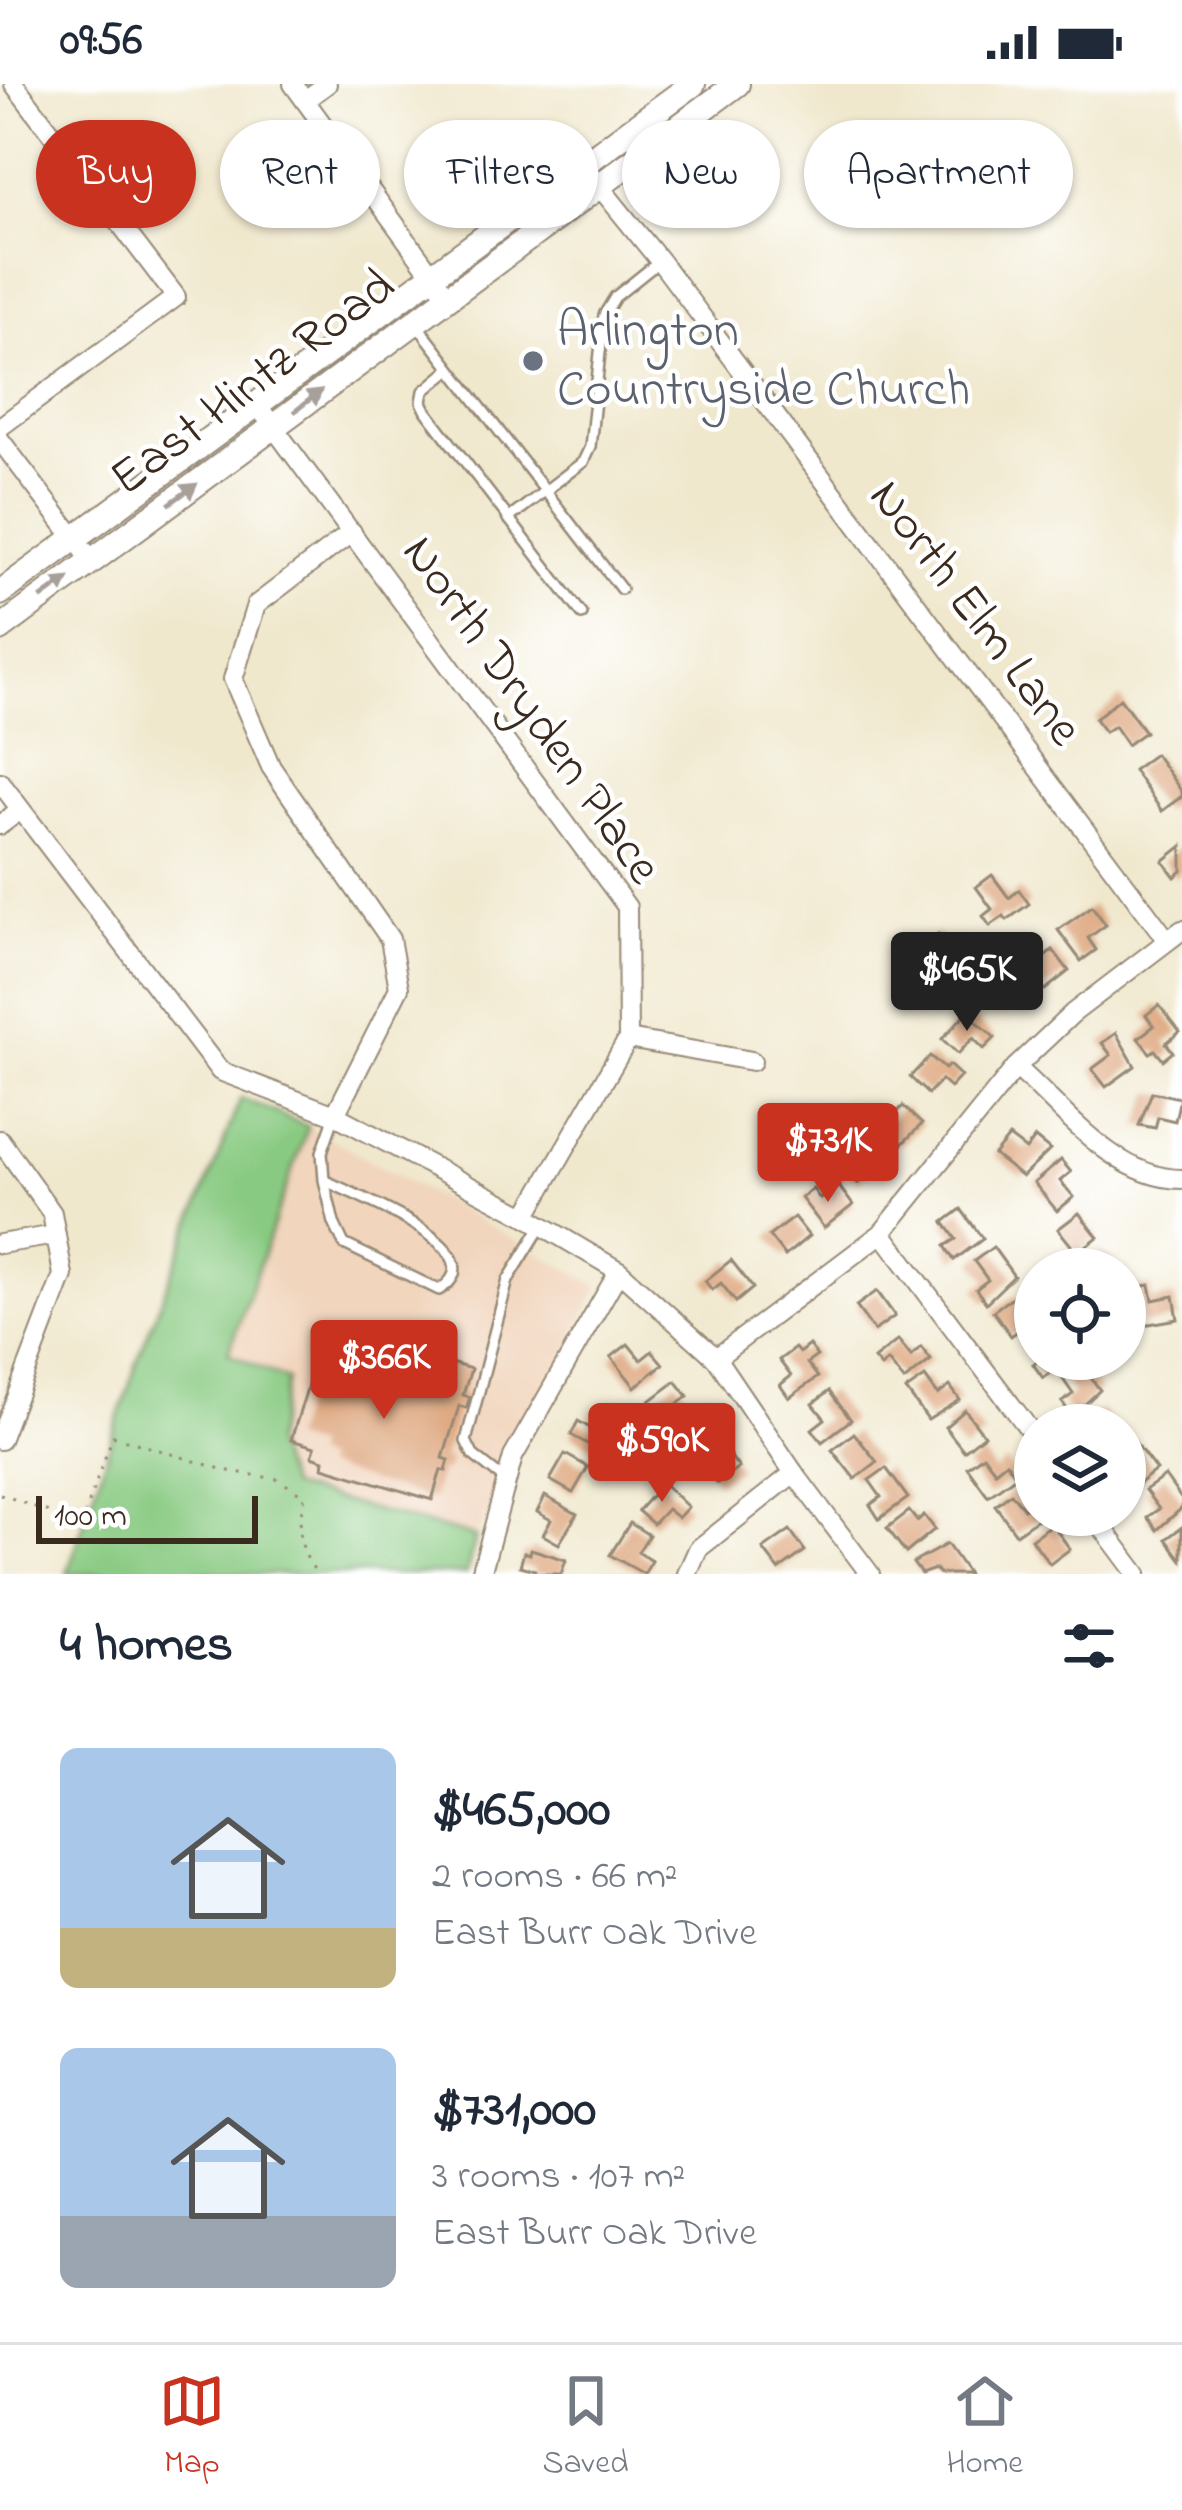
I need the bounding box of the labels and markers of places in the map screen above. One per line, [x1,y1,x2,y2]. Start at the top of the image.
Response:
place label: Arlington Countryside Church [557,295,970,429]
marker: Arlington Countryside Church [520,348,546,374]
pin: $465K [883,932,1051,1034]
pin: $731K [744,1103,912,1205]
pin: $366K [300,1320,468,1422]
pin: $590K [578,1403,746,1505]

